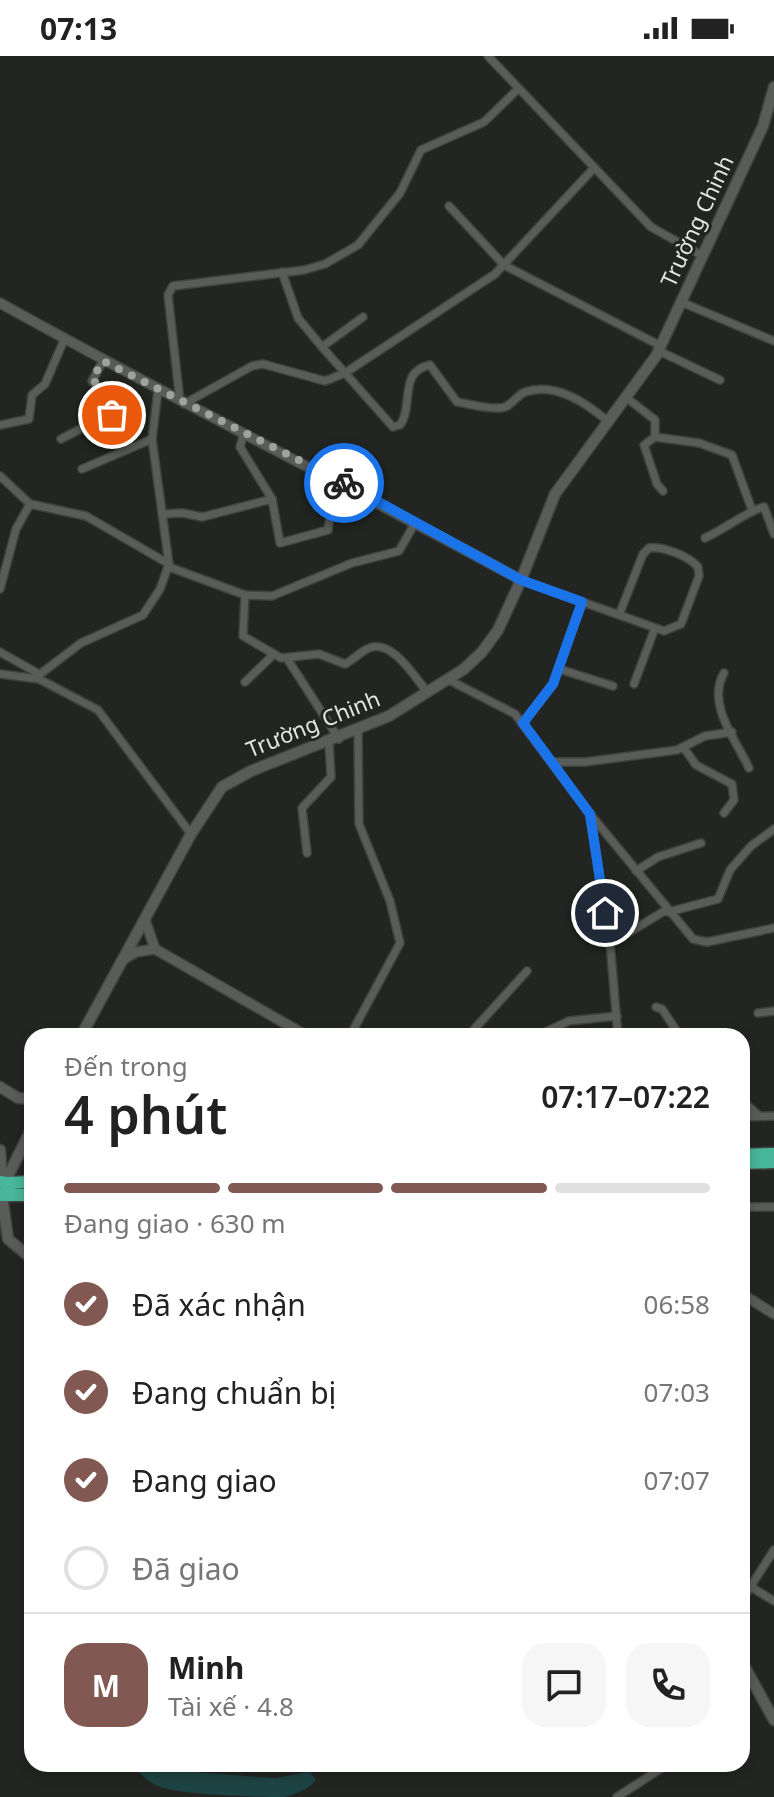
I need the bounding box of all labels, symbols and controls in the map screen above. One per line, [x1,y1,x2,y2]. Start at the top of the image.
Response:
text: 07:13 [40,8,117,49]
street label: Trường Chinh [653,150,740,291]
pin [78,381,146,449]
icon: bag [90,393,134,437]
courier [304,443,384,523]
icon: bike [322,461,366,505]
street label: Trường Chinh [241,683,384,764]
pin [571,879,639,947]
icon: home [583,891,627,935]
text: Đến trong [64,1048,188,1084]
text: 07:17–07:22 [541,1076,710,1117]
text: 4 phút [64,1078,227,1149]
text: Đang giao · 630 m [64,1205,286,1241]
icon: check [64,1282,108,1326]
text: Đã xác nhận [132,1284,306,1325]
text: 06:58 [644,1286,710,1322]
icon: check [64,1370,108,1414]
text: Đang chuẩn bị [132,1372,336,1413]
text: 07:03 [644,1374,710,1410]
icon: check [64,1458,108,1502]
text: Đang giao [132,1460,277,1501]
text: 07:07 [644,1462,710,1498]
text: Đã giao [132,1548,240,1589]
button: chat [522,1643,606,1727]
button: phone [626,1643,710,1727]
text: Minh [168,1647,244,1688]
text: M [92,1665,120,1706]
text: Tài xế · 4.8 [168,1688,294,1724]

